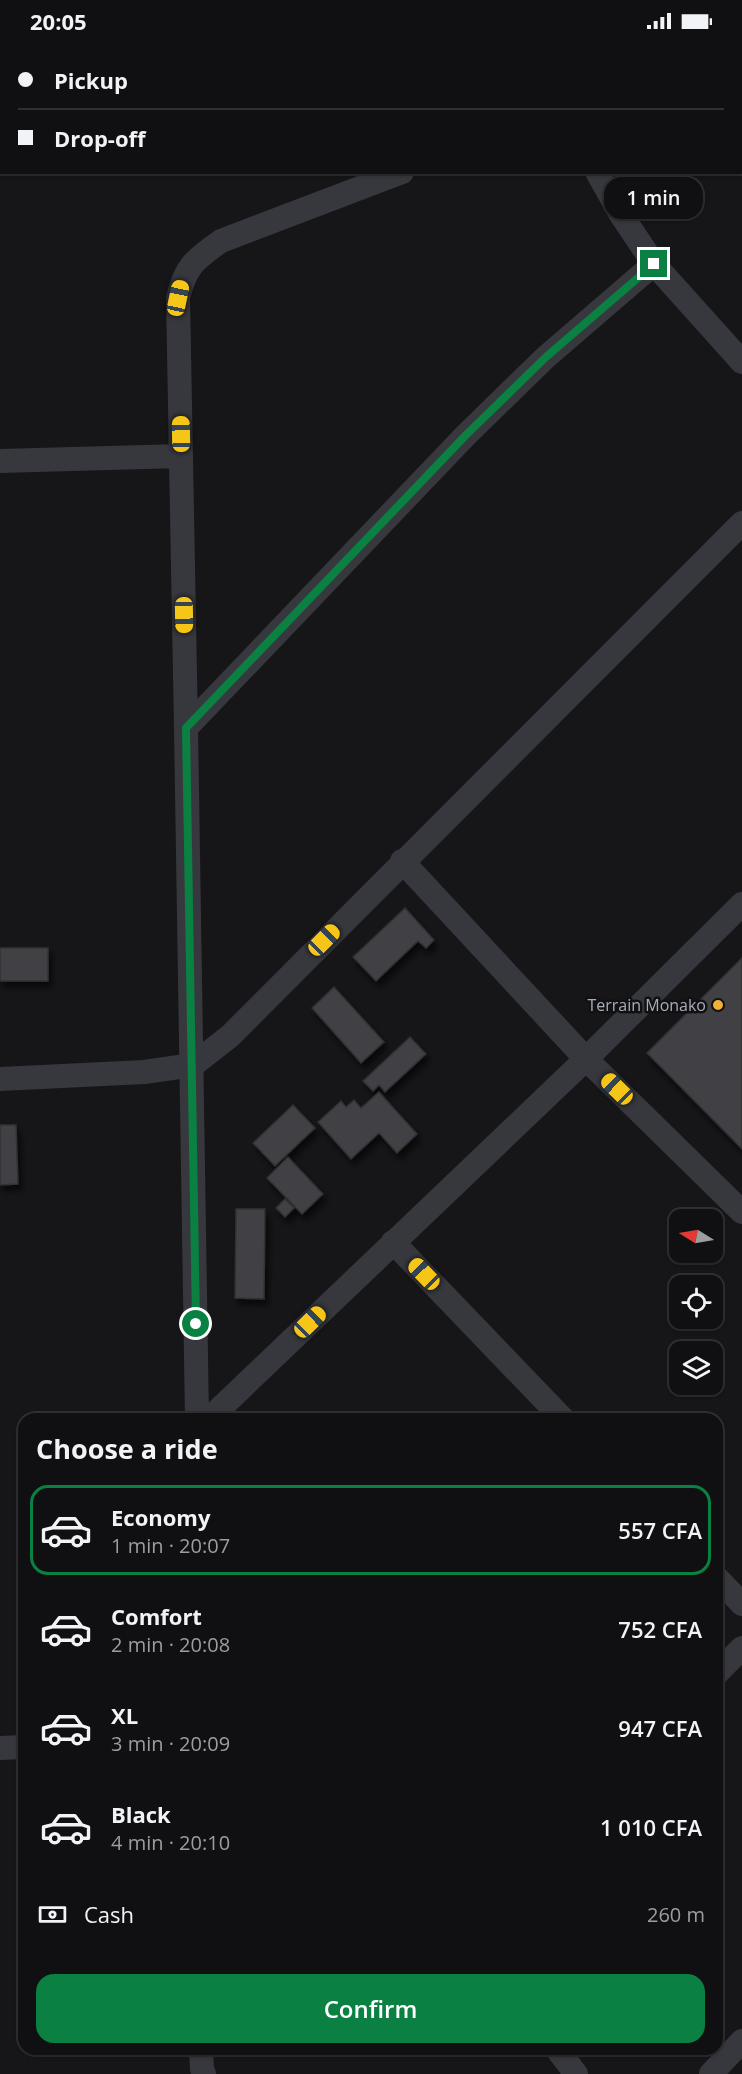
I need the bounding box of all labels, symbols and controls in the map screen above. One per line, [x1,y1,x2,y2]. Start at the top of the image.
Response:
text: 20:05 [30,6,87,36]
text: Pickup [54,65,128,95]
text: Drop-off [54,123,146,153]
callout: 1 min [604,177,704,219]
text: 1 min [627,184,681,211]
route end [640,250,667,277]
car [165,279,191,317]
car [172,416,190,452]
car [175,597,193,633]
car [305,921,343,959]
place label: Terrain Monako [587,994,706,1016]
marker: Terrain Monako [711,998,725,1012]
car [598,1070,636,1108]
north arrow [669,1209,723,1263]
map controls [669,1209,723,1395]
car [405,1255,443,1293]
button: locate [669,1275,723,1329]
car [291,1303,329,1341]
route start [182,1310,209,1337]
button: layers [669,1341,723,1395]
text: Choose a ride [36,1430,218,1467]
text: Economy [111,1502,210,1532]
icon: car [39,1503,93,1557]
text: 557 CFA [618,1515,702,1545]
text: 1 min · 20:07 [111,1532,230,1559]
text: Comfort [111,1601,202,1631]
icon: car [39,1602,93,1656]
text: 752 CFA [618,1614,702,1644]
text: 2 min · 20:08 [111,1631,230,1658]
text: XL [111,1700,138,1730]
icon: car [39,1701,93,1755]
text: 947 CFA [618,1713,702,1743]
text: 3 min · 20:09 [111,1730,230,1757]
text: Black [111,1799,171,1829]
icon: car [39,1800,93,1854]
text: 1 010 CFA [600,1812,702,1842]
text: 4 min · 20:10 [111,1829,230,1856]
icon: cash [36,1898,69,1931]
text: Cash [84,1899,134,1929]
text: 260 m [647,1901,705,1928]
button: Confirm [36,1974,705,2043]

